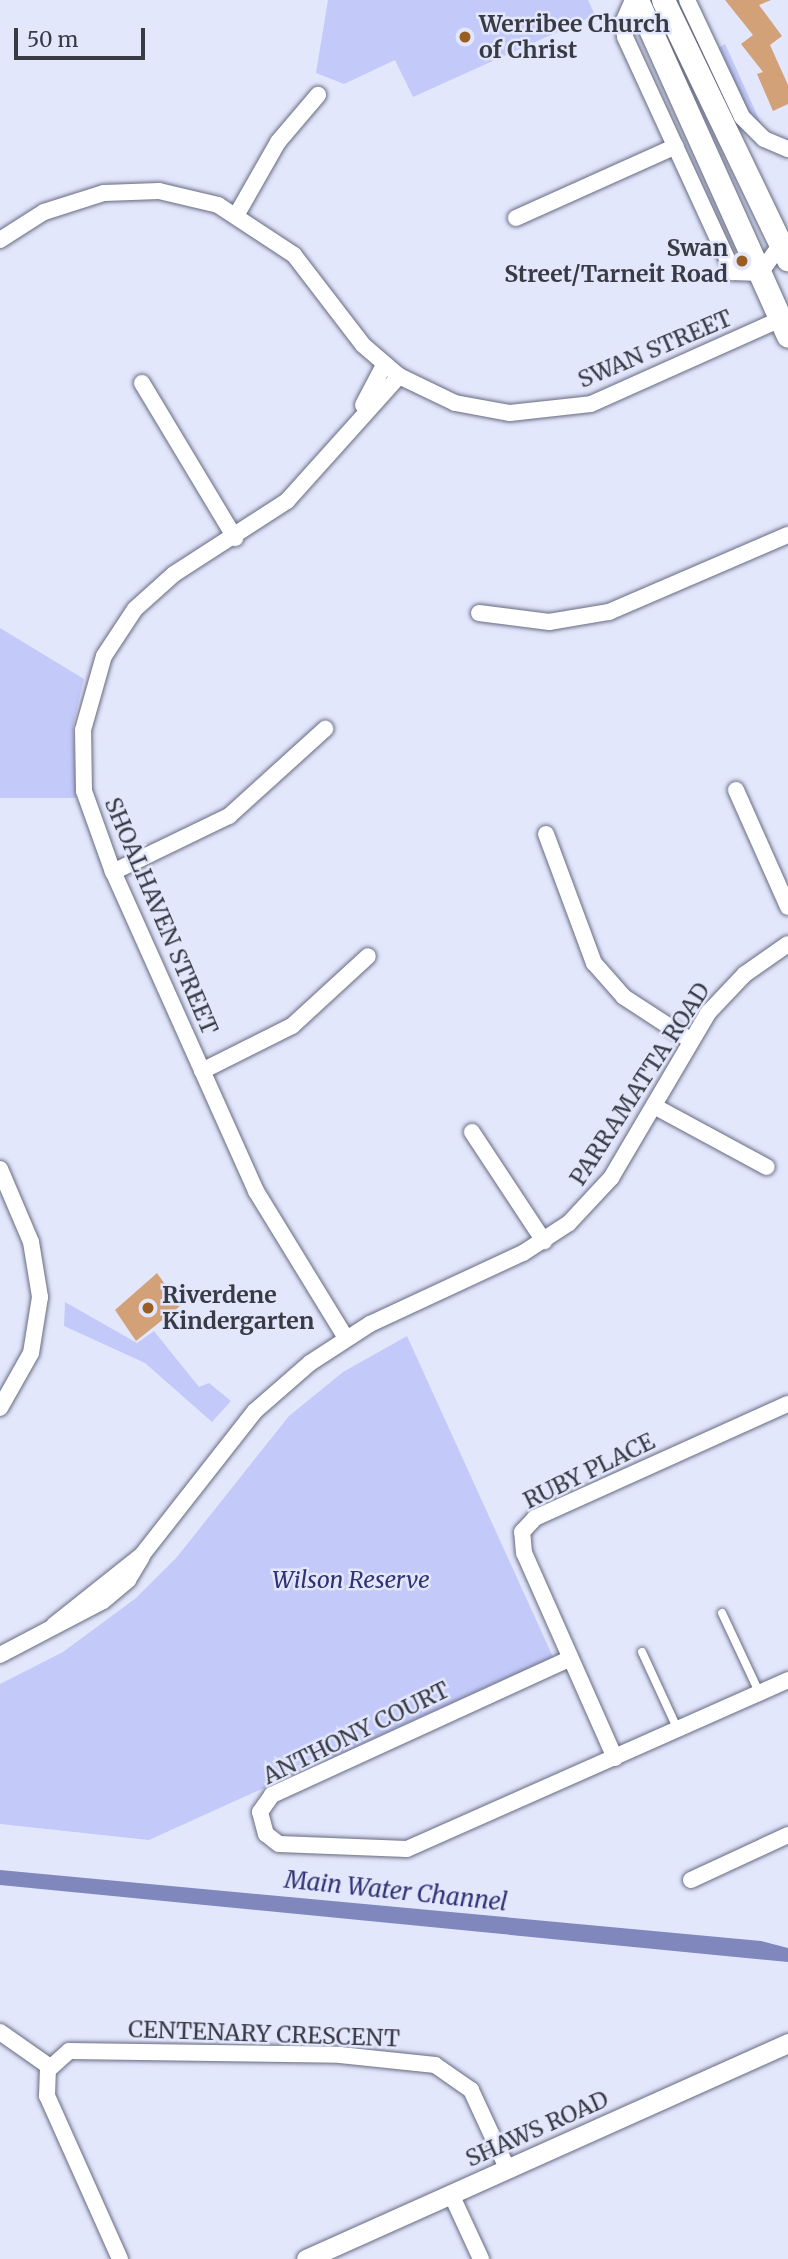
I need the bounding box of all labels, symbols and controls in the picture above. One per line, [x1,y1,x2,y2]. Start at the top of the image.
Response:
place label: Werribee Church of Christ [479,10,670,64]
scale bar [18,14,149,58]
text: 50 m [27,26,78,53]
marker: Werribee Church of Christ [457,29,473,45]
place label: Swan Street/Tarneit Road [504,234,728,288]
marker: Swan Street/Tarneit Road [734,253,750,269]
street label: SWAN STREET [574,304,736,394]
street label: SHOALHAVEN STREET [99,793,223,1039]
street label: PARRAMATTA ROAD [564,977,716,1191]
place label: Riverdene Kindergarten [162,1281,314,1335]
marker: Riverdene Kindergarten [140,1300,156,1316]
street label: RUBY PLACE [519,1427,659,1515]
park label: Wilson Reserve [272,1566,430,1594]
street label: ANTHONY COURT [258,1676,454,1790]
water label: Main Water Channel [283,1865,509,1917]
street label: CENTENARY CRESCENT [128,2015,400,2053]
street label: SHAWS ROAD [461,2085,613,2173]

